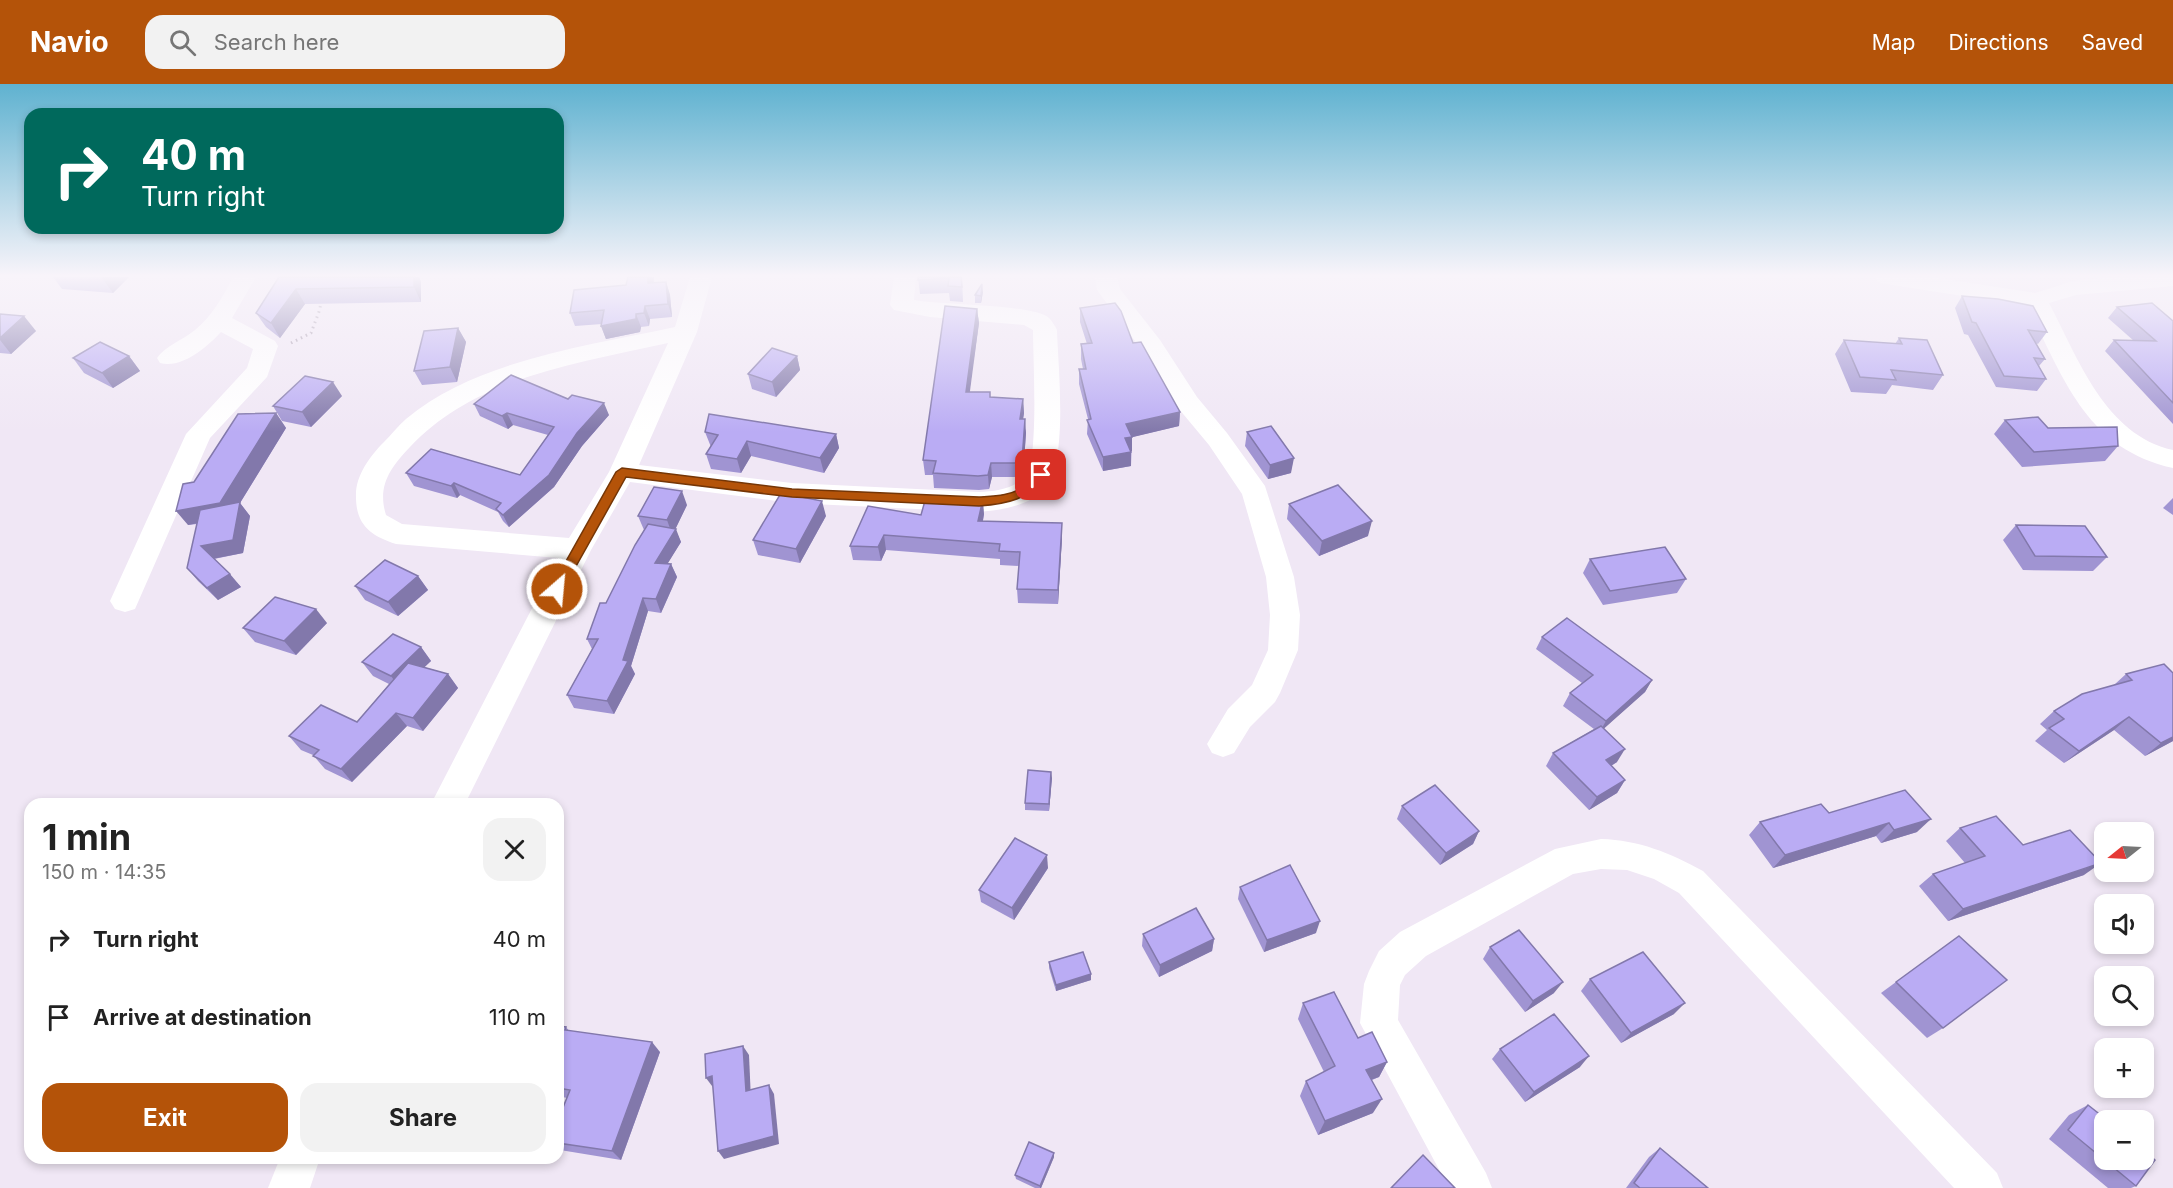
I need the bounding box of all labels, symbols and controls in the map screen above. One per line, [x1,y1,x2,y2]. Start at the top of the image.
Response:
search box [145,15,565,69]
text: Navio [30,25,109,59]
icon: search [166,26,199,59]
text: Search here [214,29,339,55]
text: Map [1872,30,1915,55]
text: Directions [1948,30,2049,55]
text: Saved [2082,30,2143,55]
text: 40 m [141,129,246,180]
icon: right [42,132,120,210]
text: Turn right [141,180,265,213]
pin [1015,449,1066,500]
icon: arrive [1024,458,1057,491]
position arrow [525,557,589,621]
text: 1 min [42,815,131,859]
button: close [483,818,546,881]
north arrow [2094,822,2154,882]
map controls [2094,822,2154,1170]
text: 150 m · 14:35 [42,860,166,884]
button: sound [2094,894,2154,954]
icon: right [42,923,75,956]
text: Turn right [93,926,199,952]
text: 40 m [492,926,546,952]
button: search [2094,966,2154,1026]
icon: arrive [42,1001,75,1034]
text: Arrive at destination [93,1004,312,1030]
text: 110 m [489,1004,546,1030]
button: + [2094,1038,2154,1098]
button: Exit [42,1083,288,1152]
button: Share [300,1083,546,1152]
button: − [2094,1110,2154,1170]

